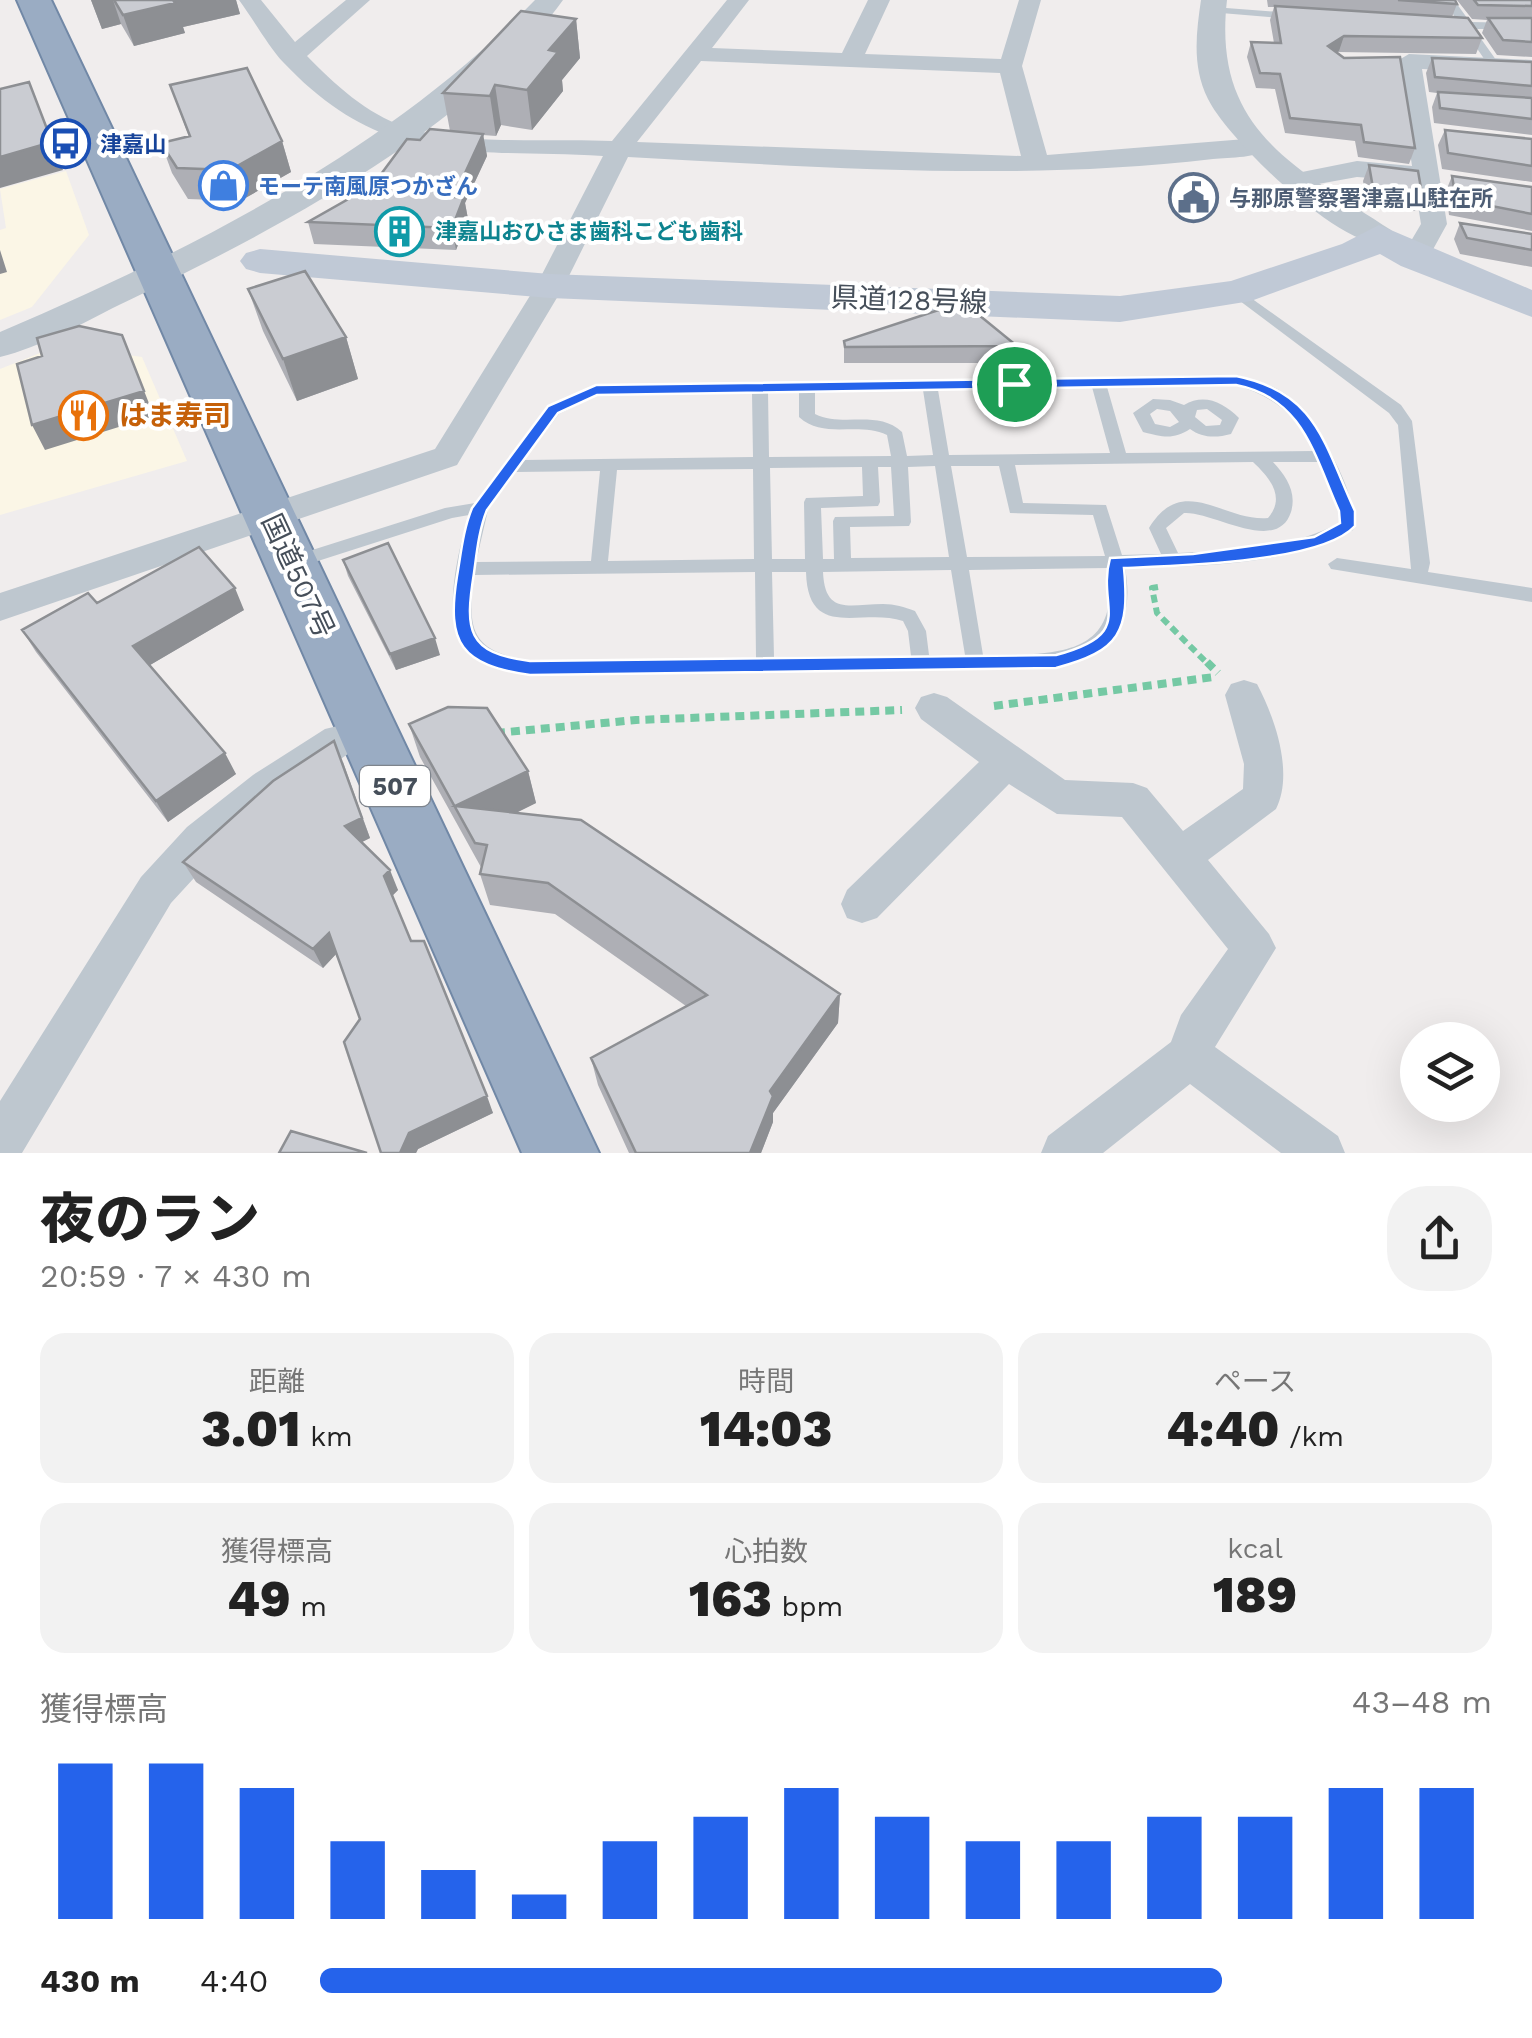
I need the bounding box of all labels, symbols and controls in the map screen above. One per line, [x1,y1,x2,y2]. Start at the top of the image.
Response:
bus stop icon: 津嘉山 [39,118,91,170]
place label: 津嘉山 [100,132,166,157]
shop icon: モーテ南風原つかざん [197,160,249,212]
public building icon: 与那原警察署津嘉山駐在所 [1168,172,1220,224]
place label: モーテ南風原つかざん [258,174,478,199]
place label: 与那原警察署津嘉山駐在所 [1229,186,1493,211]
building icon: 津嘉山おひさま歯科こども歯科 [374,205,426,257]
place label: 津嘉山おひさま歯科こども歯科 [435,219,743,244]
street label: 県道128号線 [830,281,988,319]
pin [972,342,1057,427]
icon: arrive [987,357,1042,412]
restaurant icon: はま寿司 [58,389,110,441]
place label: はま寿司 [119,399,231,432]
street label: 国道507号 [255,509,341,643]
road number: 507 [360,766,430,806]
map controls [1400,1022,1500,1122]
button: layers [1400,1022,1500,1122]
button: share [1387,1186,1492,1291]
text: 夜のラン [40,1187,260,1251]
text: 20:59 · 7 × 430 m [40,1257,312,1295]
text: 距離 [249,1365,305,1398]
text: 時間 [738,1365,794,1398]
text: ペース [1214,1365,1296,1398]
text: 3.01 [201,1399,301,1458]
text: 14:03 [700,1399,832,1458]
text: 4:40 [1166,1399,1280,1458]
text: km [301,1420,353,1453]
text: /km [1280,1420,1344,1453]
text: kcal [1227,1532,1283,1565]
text: 獲得標高 [221,1535,333,1568]
text: 心拍数 [724,1535,808,1568]
text: 189 [1213,1565,1297,1624]
text: 49 [227,1569,291,1628]
text: 163 [689,1569,772,1628]
text: m [291,1590,327,1623]
text: bpm [772,1590,843,1623]
text: 43–48 m [1352,1683,1492,1721]
text: 獲得標高 [40,1690,168,1728]
text: 430 m [40,1962,140,2000]
text: 4:40 [200,1962,268,2000]

